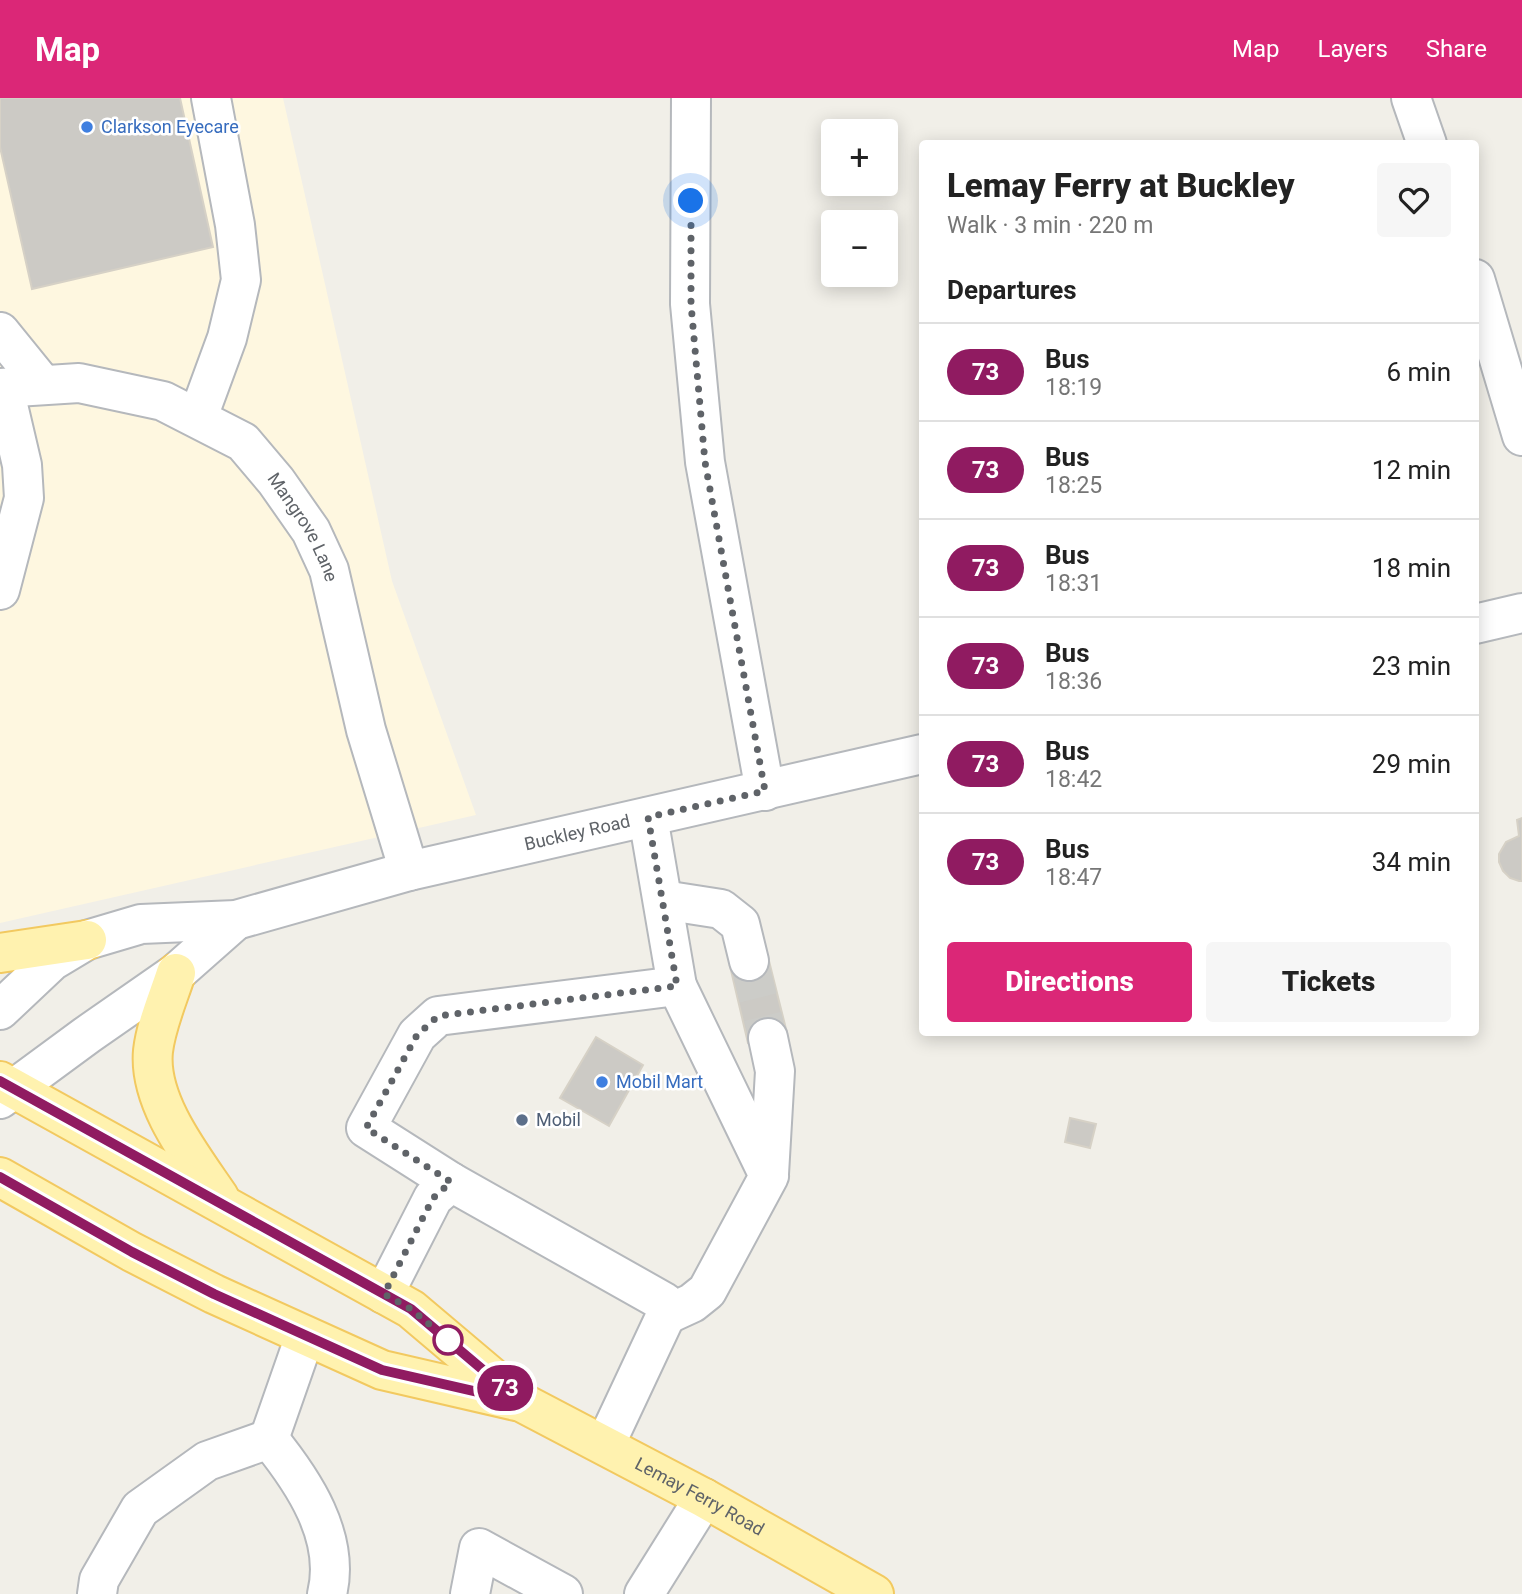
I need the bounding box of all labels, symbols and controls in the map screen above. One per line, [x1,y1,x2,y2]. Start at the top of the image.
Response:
text: Map [35,30,100,69]
text: Map [1232,35,1280,63]
text: Layers [1318,35,1388,63]
text: Share [1426,35,1487,63]
place label: Clarkson Eyecare [101,116,239,137]
marker: Clarkson Eyecare [79,119,95,135]
map controls [821,119,898,287]
button: + [821,119,898,196]
button: heart [1377,163,1451,237]
text: Lemay Ferry at Buckley [947,166,1295,205]
your location [673,183,708,218]
button: − [821,210,898,287]
text: Walk · 3 min · 220 m [947,212,1153,239]
text: Departures [947,275,1077,305]
text: Bus [1045,344,1090,374]
text: 6 min [1386,357,1451,387]
text: 73 [972,358,999,386]
text: 18:19 [1045,374,1102,401]
text: Bus [1045,442,1090,472]
text: 12 min [1372,455,1451,485]
text: 73 [972,456,999,484]
street label: Mangrove Lane [263,468,342,584]
text: 18:25 [1045,472,1102,499]
text: Bus [1045,540,1090,570]
text: 18 min [1372,553,1451,583]
text: 73 [972,554,999,582]
text: 18:31 [1045,570,1102,597]
text: Bus [1045,638,1090,668]
text: 23 min [1372,651,1451,681]
text: 73 [972,652,999,680]
text: 18:36 [1045,668,1102,695]
text: Bus [1045,736,1090,766]
text: 29 min [1372,749,1451,779]
text: 73 [972,750,999,778]
text: 18:42 [1045,766,1102,793]
street label: Buckley Road [522,810,632,854]
text: Bus [1045,834,1090,864]
text: 34 min [1372,847,1451,877]
text: 73 [972,848,999,876]
text: 18:47 [1045,864,1102,891]
button: Directions [947,942,1192,1022]
button: Tickets [1206,942,1451,1022]
place label: Mobil Mart [616,1071,703,1092]
marker: Mobil Mart [594,1074,610,1090]
place label: Mobil [536,1109,581,1130]
marker: Mobil [514,1112,530,1128]
unlabelled marker [433,1325,463,1355]
line badge: 73 [474,1365,536,1411]
text: 73 [491,1374,519,1402]
street label: Lemay Ferry Road [632,1453,768,1540]

